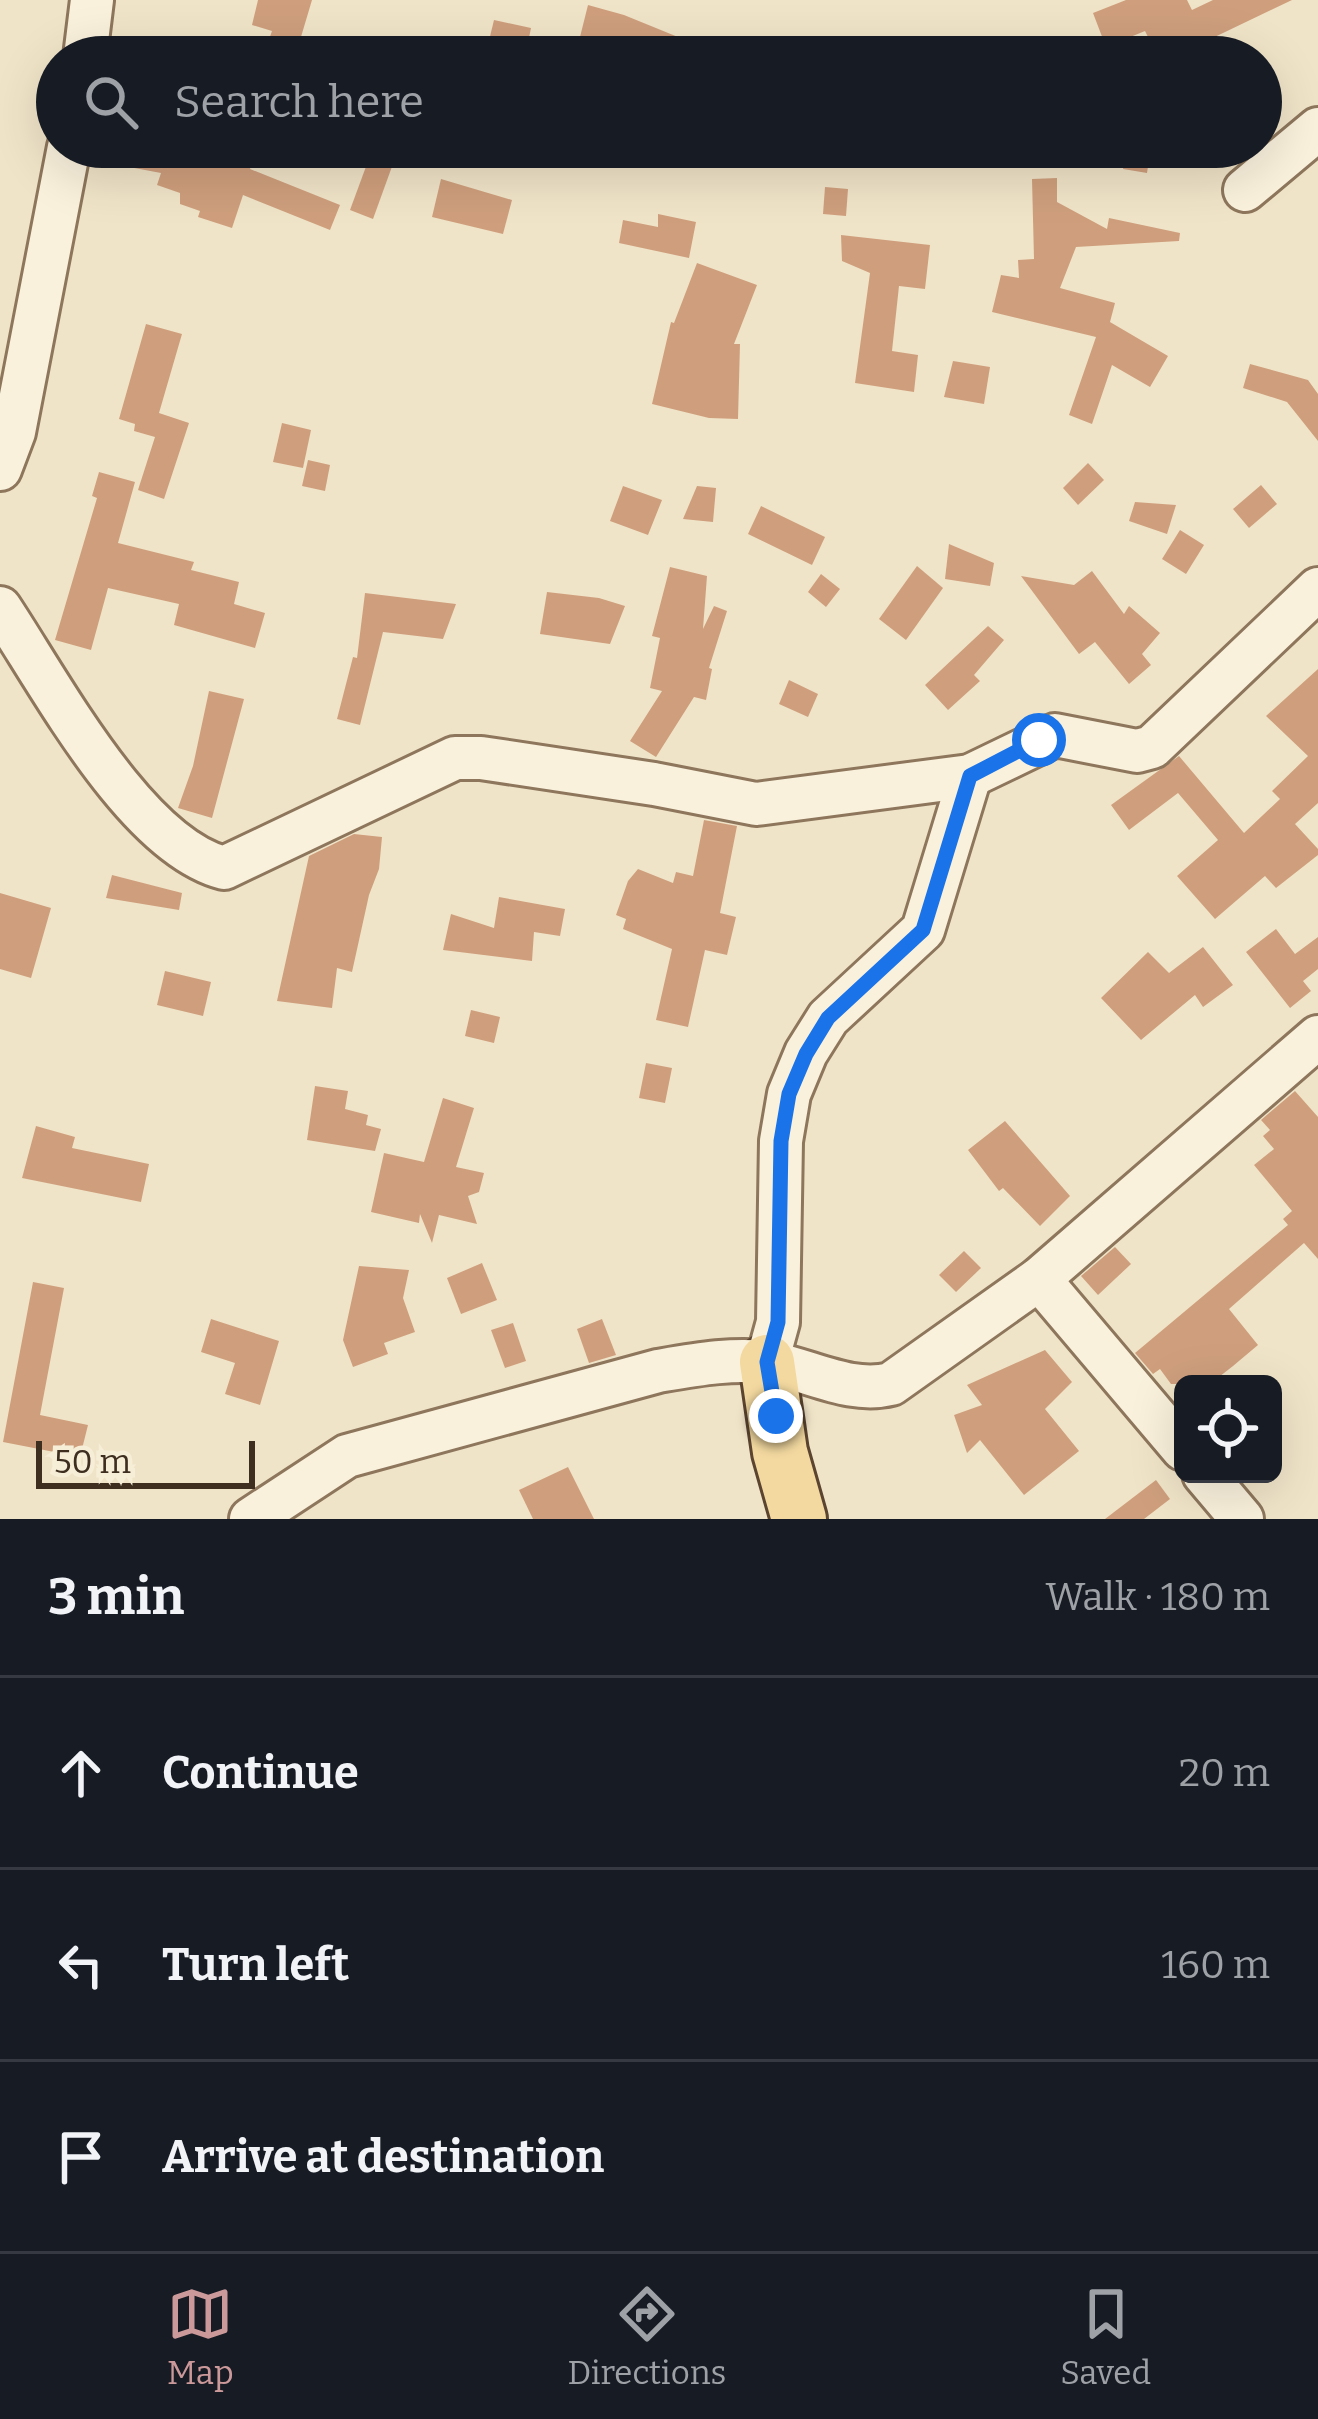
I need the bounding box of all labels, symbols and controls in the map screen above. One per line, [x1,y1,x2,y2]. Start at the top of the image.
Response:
search box [36,36,1282,168]
icon: search [78,69,144,135]
text: Search here [174,75,424,129]
route start [1012,713,1066,767]
map controls [1174,1375,1282,1483]
button: locate [1174,1375,1282,1483]
route end [749,1389,803,1443]
scale bar [36,1435,255,1488]
text: 50 m [54,1442,131,1482]
text: 3 min [48,1566,184,1628]
text: Walk · 180 m [1046,1574,1270,1620]
icon: ahead [48,1740,114,1806]
text: Continue [162,1746,359,1800]
text: 20 m [1179,1750,1270,1796]
icon: left [48,1932,114,1998]
text: Turn left [162,1938,349,1992]
text: 160 m [1161,1942,1270,1988]
icon: arrive [48,2124,114,2190]
text: Arrive at destination [162,2130,604,2184]
tab: Map [167,2281,234,2393]
tab: Directions [568,2281,726,2393]
tab: Saved [1060,2281,1151,2393]

